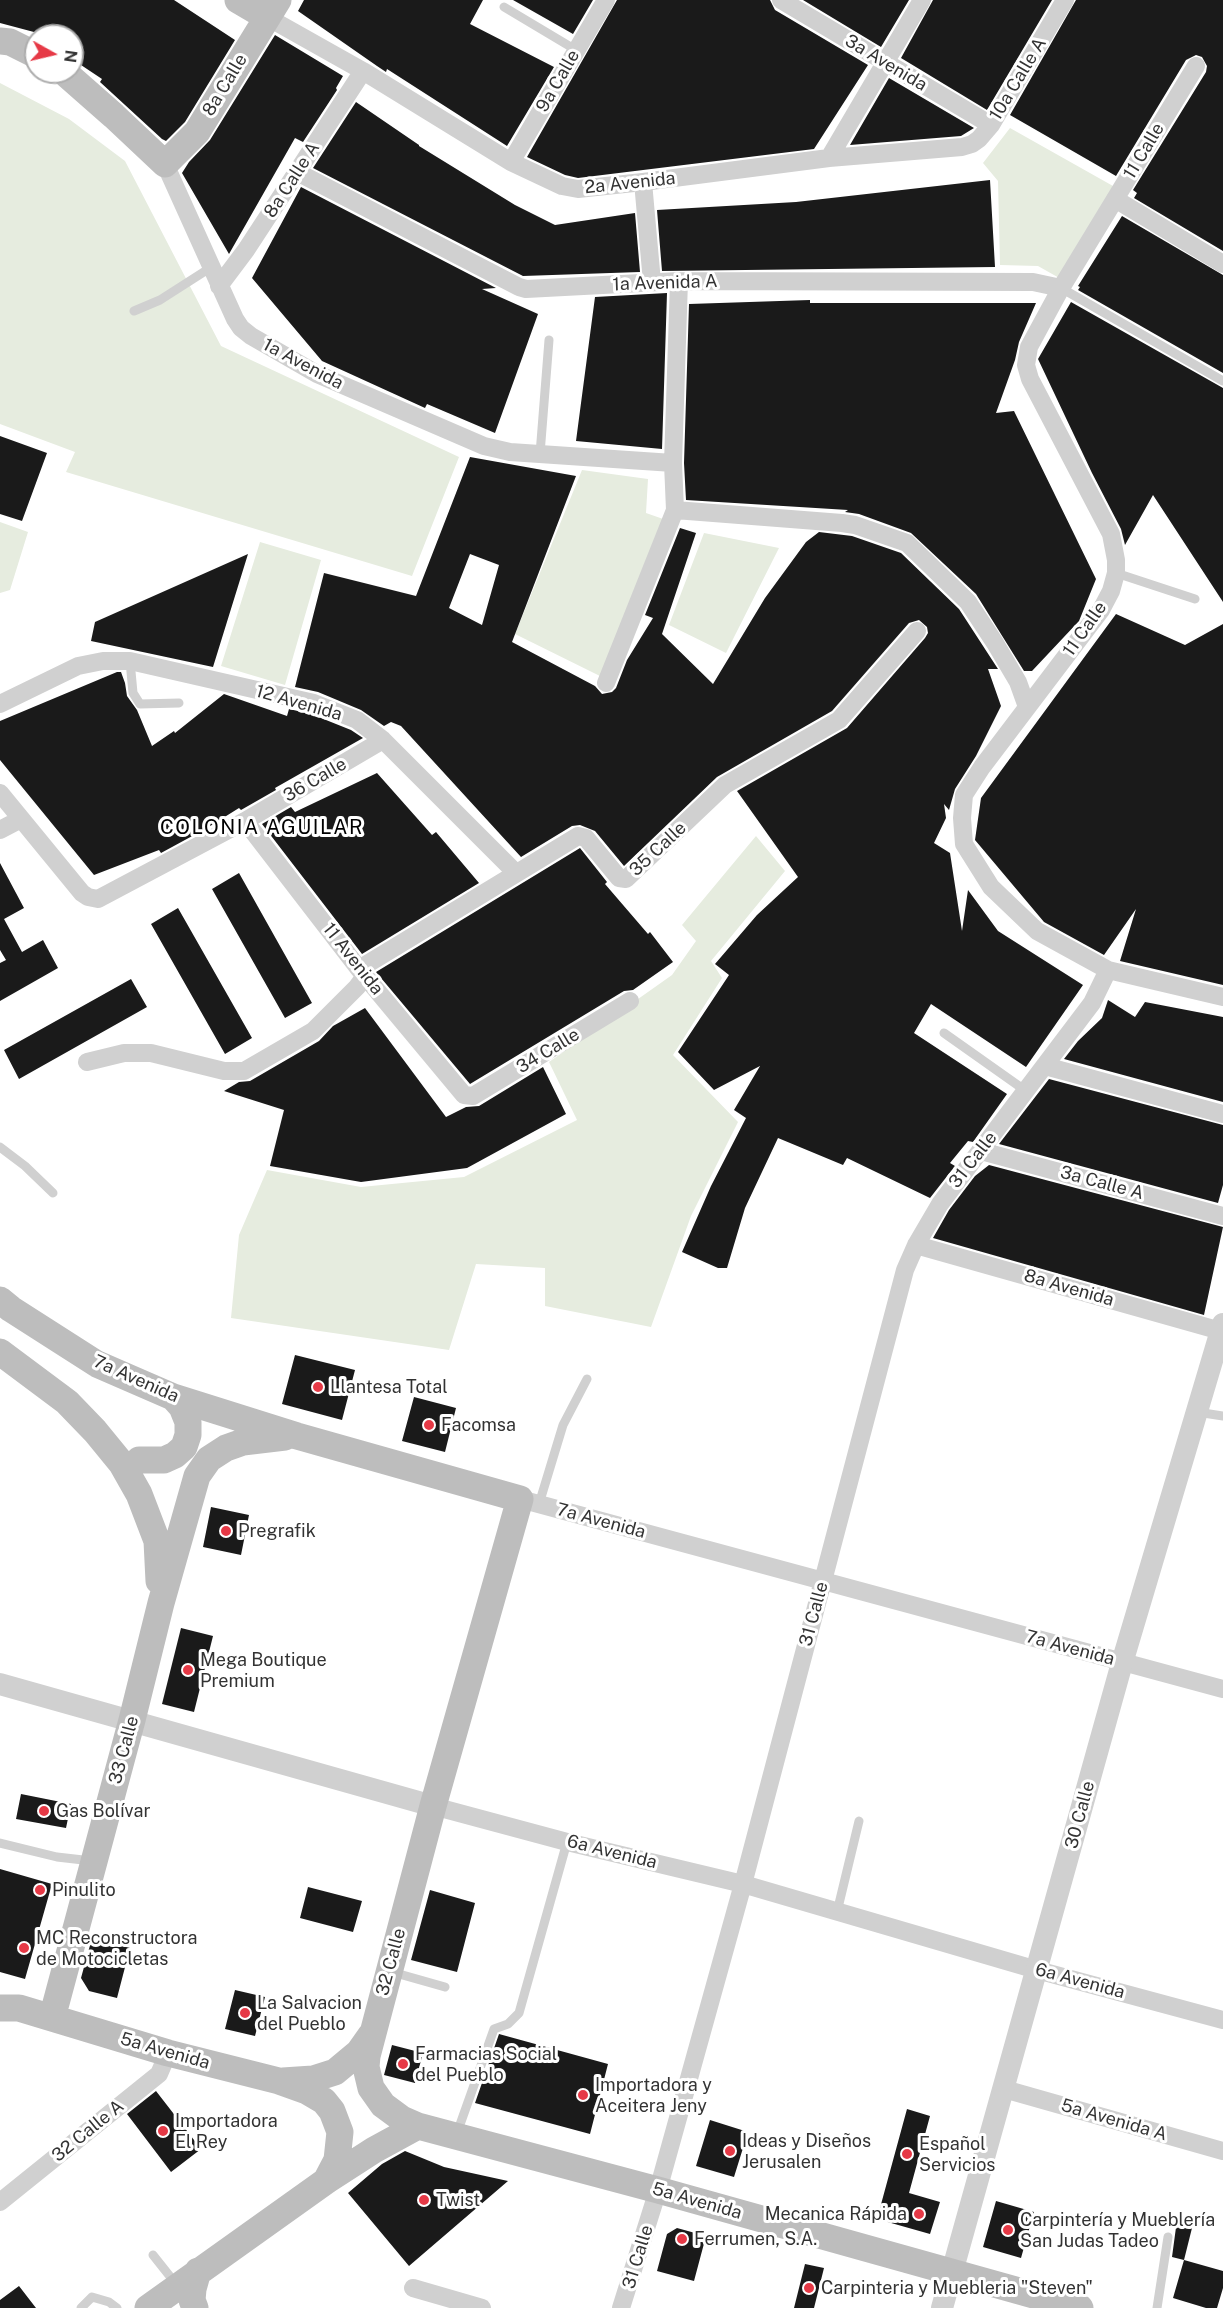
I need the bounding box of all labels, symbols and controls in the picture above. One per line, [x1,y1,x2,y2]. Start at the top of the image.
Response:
north arrow [24,24,84,84]
street label: 3a Avenida [841,30,931,96]
street label: 10a Calle A [985,34,1051,124]
street label: 9a Calle [532,46,584,116]
text: N [60,49,81,64]
street label: 8a Calle [198,50,252,120]
street label: 11 Calle [1119,119,1169,183]
street label: 8a Calle A [260,138,324,222]
street label: 2a Avenida [583,167,677,199]
street label: 1a Avenida A [612,270,718,296]
street label: 1a Avenida [259,334,347,394]
street label: 11 Calle [1058,598,1112,660]
street label: 12 Avenida [253,680,345,726]
street label: 36 Calle [280,753,350,807]
district label: COLONIA AGUILAR [160,816,364,840]
street label: 35 Calle [625,817,691,881]
street label: 11 Avenida [318,919,388,999]
street label: 34 Calle [513,1024,583,1078]
street label: 31 Calle [944,1127,1002,1193]
street label: 3a Calle A [1058,1162,1146,1204]
street label: 8a Avenida [1022,1265,1116,1311]
street label: 7a Avenida [90,1351,182,1407]
place label: Llantesa Total [330,1376,448,1398]
marker: Llantesa Total [311,1380,325,1394]
place label: Facomsa [441,1414,516,1436]
marker: Facomsa [422,1418,436,1432]
street label: 7a Avenida [554,1499,648,1543]
place label: Pregrafik [238,1520,316,1542]
marker: Pregrafik [219,1524,233,1538]
street label: 31 Calle [795,1580,833,1648]
street label: 7a Avenida [1023,1626,1117,1670]
place label: Mega Boutique Premium [200,1649,327,1692]
marker: Mega Boutique Premium [181,1663,195,1677]
street label: 33 Calle [105,1714,143,1786]
street label: 30 Calle [1061,1779,1099,1851]
place label: Gas Bolívar [56,1800,150,1822]
marker: Gas Bolívar [37,1804,51,1818]
street label: 6a Avenida [565,1830,659,1874]
place label: Pinulito [52,1879,116,1901]
marker: Pinulito [33,1883,47,1897]
street label: 32 Calle [372,1926,410,1998]
place label: MC Reconstructora de Motocicletas [36,1927,197,1970]
marker: MC Reconstructora de Motocicletas [17,1941,31,1955]
street label: 6a Avenida [1033,1959,1127,2003]
place label: La Salvacion del Pueblo [257,1992,362,2034]
marker: La Salvacion del Pueblo [238,2006,252,2020]
street label: 5a Avenida [118,2028,212,2074]
place label: Farmacias Social del Pueblo [415,2043,557,2086]
marker: Farmacias Social del Pueblo [396,2057,410,2071]
place label: Importadora y Aceitera Jeny [595,2074,712,2116]
marker: Importadora y Aceitera Jeny [576,2088,590,2102]
street label: 32 Calle A [48,2095,128,2167]
street label: 5a Avenida A [1058,2095,1170,2145]
place label: Importadora El Rey [175,2110,278,2152]
marker: Importadora El Rey [156,2124,170,2138]
place label: Ideas y Diseños Jerusalen [742,2130,871,2172]
place label: Español Servicios [919,2133,995,2176]
marker: Ideas y Diseños Jerusalen [723,2144,737,2158]
marker: Español Servicios [900,2147,914,2161]
street label: 5a Avenida [650,2178,744,2224]
place label: Twist [436,2189,480,2211]
marker: Twist [417,2193,431,2207]
place label: Mecanica Rápida [765,2203,907,2225]
marker: Mecanica Rápida [912,2207,926,2221]
place label: Carpintería y Mueblería San Judas Tadeo [1020,2209,1215,2252]
street label: 31 Calle [618,2222,658,2292]
marker: Carpintería y Mueblería San Judas Tadeo [1001,2223,1015,2237]
place label: Ferrumen, S.A. [694,2228,817,2250]
marker: Ferrumen, S.A. [675,2232,689,2246]
place label: Carpinteria y Muebleria "Steven" [821,2277,1093,2299]
marker: Carpinteria y Muebleria "Steven" [802,2281,816,2295]

